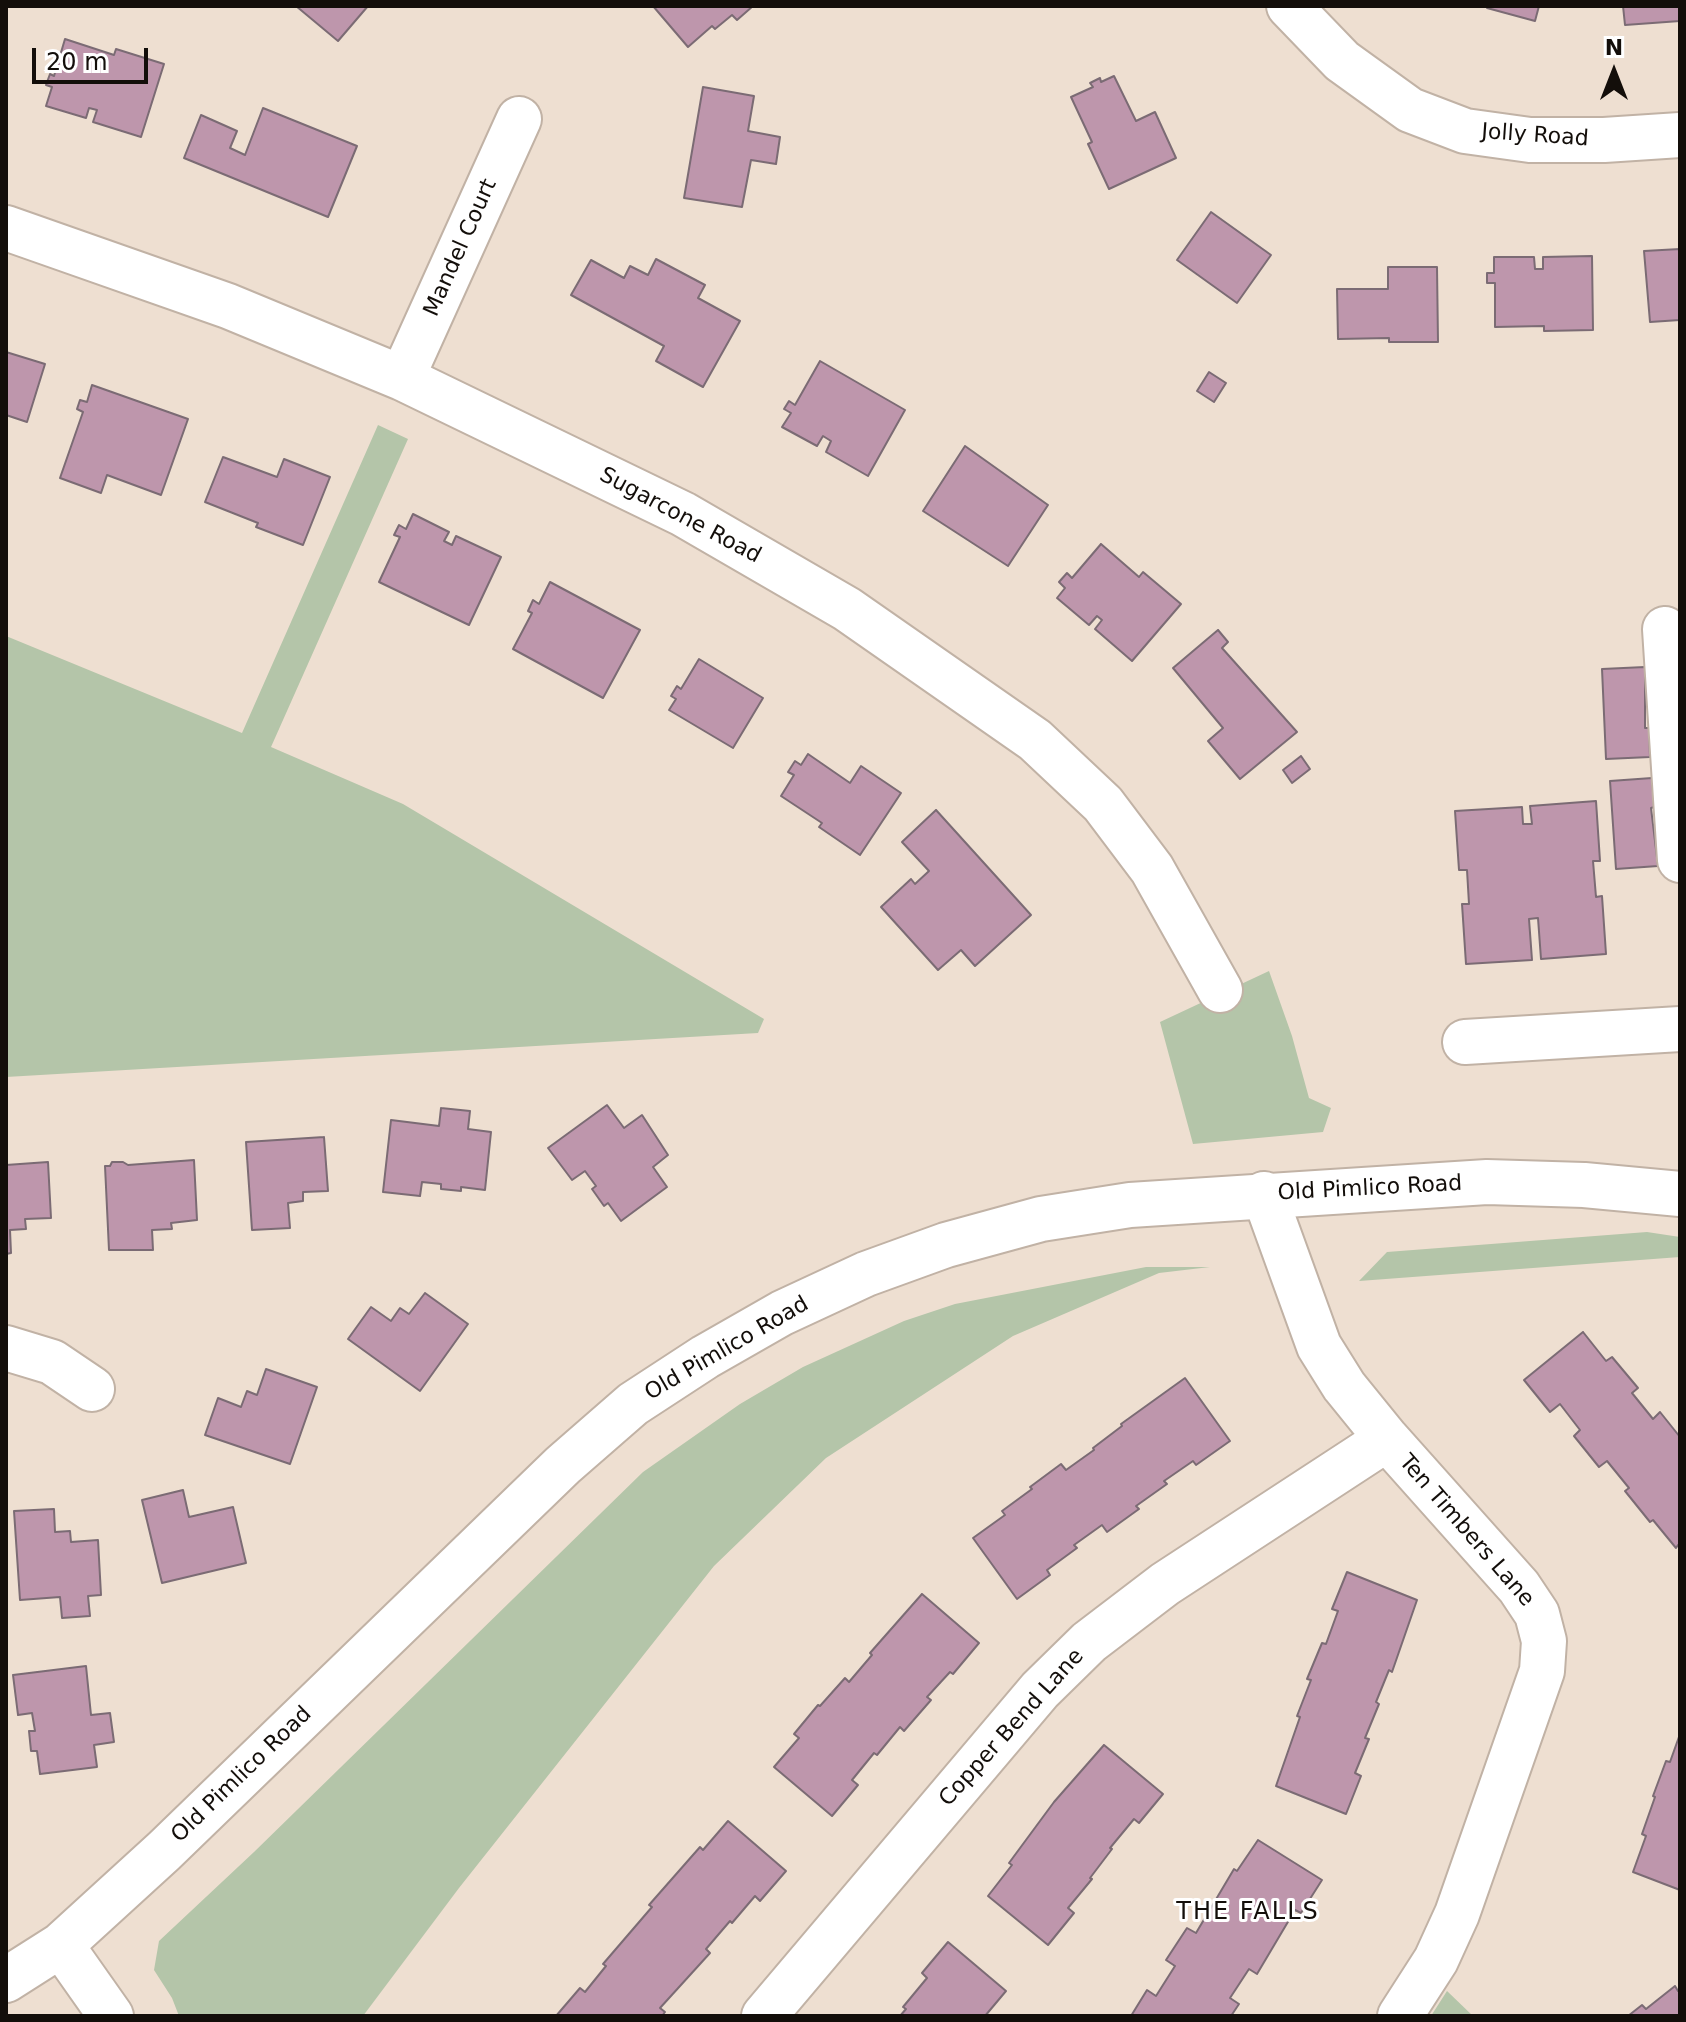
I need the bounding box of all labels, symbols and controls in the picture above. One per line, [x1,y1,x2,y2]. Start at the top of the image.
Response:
scale bar [36,32,152,82]
north arrow [1574,32,1654,112]
text: N [1605,35,1623,60]
text: 20 m [46,48,108,76]
street label: Jolly Road [1481,119,1589,153]
street label: Mandel Court [419,175,503,321]
street label: Sugarcone Road [595,462,765,570]
street label: Old Pimlico Road [1277,1171,1463,1207]
street label: Old Pimlico Road [640,1291,814,1407]
street label: Ten Timbers Lane [1393,1450,1539,1612]
street label: Copper Bend Lane [934,1644,1090,1812]
street label: Old Pimlico Road [166,1701,318,1849]
district label: THE FALLS [1176,1899,1320,1927]

